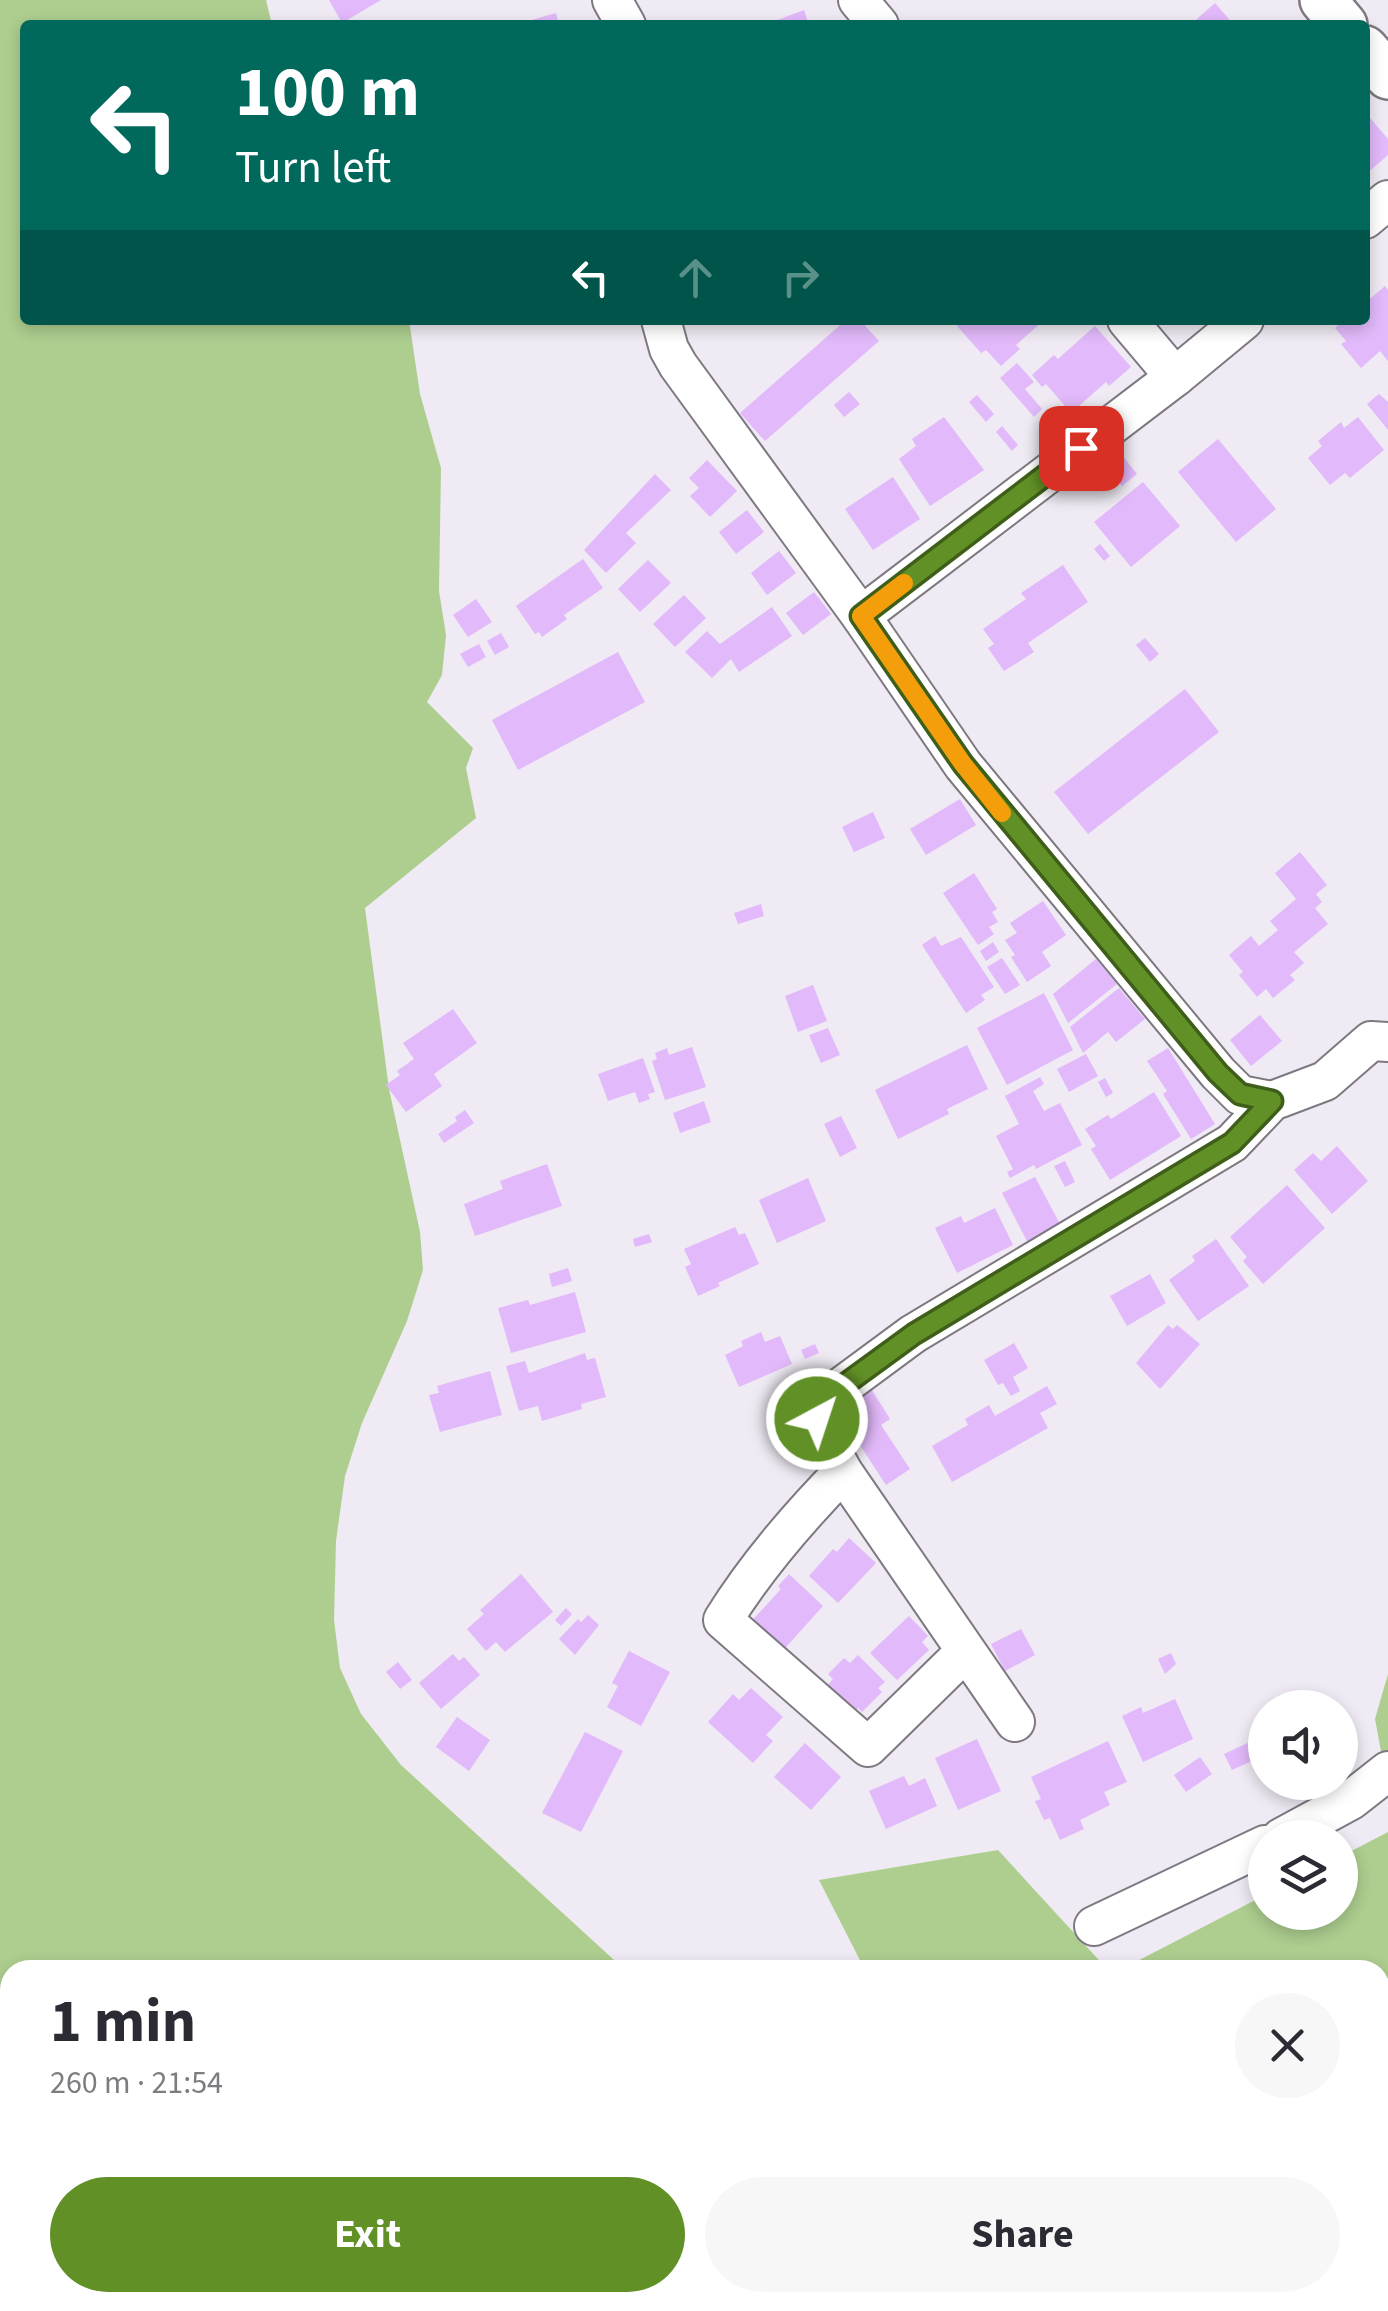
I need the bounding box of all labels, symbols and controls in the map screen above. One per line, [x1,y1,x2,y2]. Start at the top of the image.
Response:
text: 100 m [235,43,420,143]
icon: left [70,60,200,190]
text: Turn left [235,136,391,200]
icon: left [563,250,618,305]
icon: ahead [668,250,723,305]
icon: right [773,250,828,305]
pin [1039,406,1124,491]
icon: arrive [1054,421,1109,476]
position arrow [765,1367,869,1471]
map controls [1248,1690,1358,1930]
button: sound [1248,1690,1358,1800]
button: layers [1248,1820,1358,1930]
text: 1 min [50,1980,196,2065]
button: close [1235,1993,1340,2098]
text: 260 m · 21:54 [50,2060,223,2106]
button: Exit [50,2177,685,2292]
button: Share [705,2177,1340,2292]

